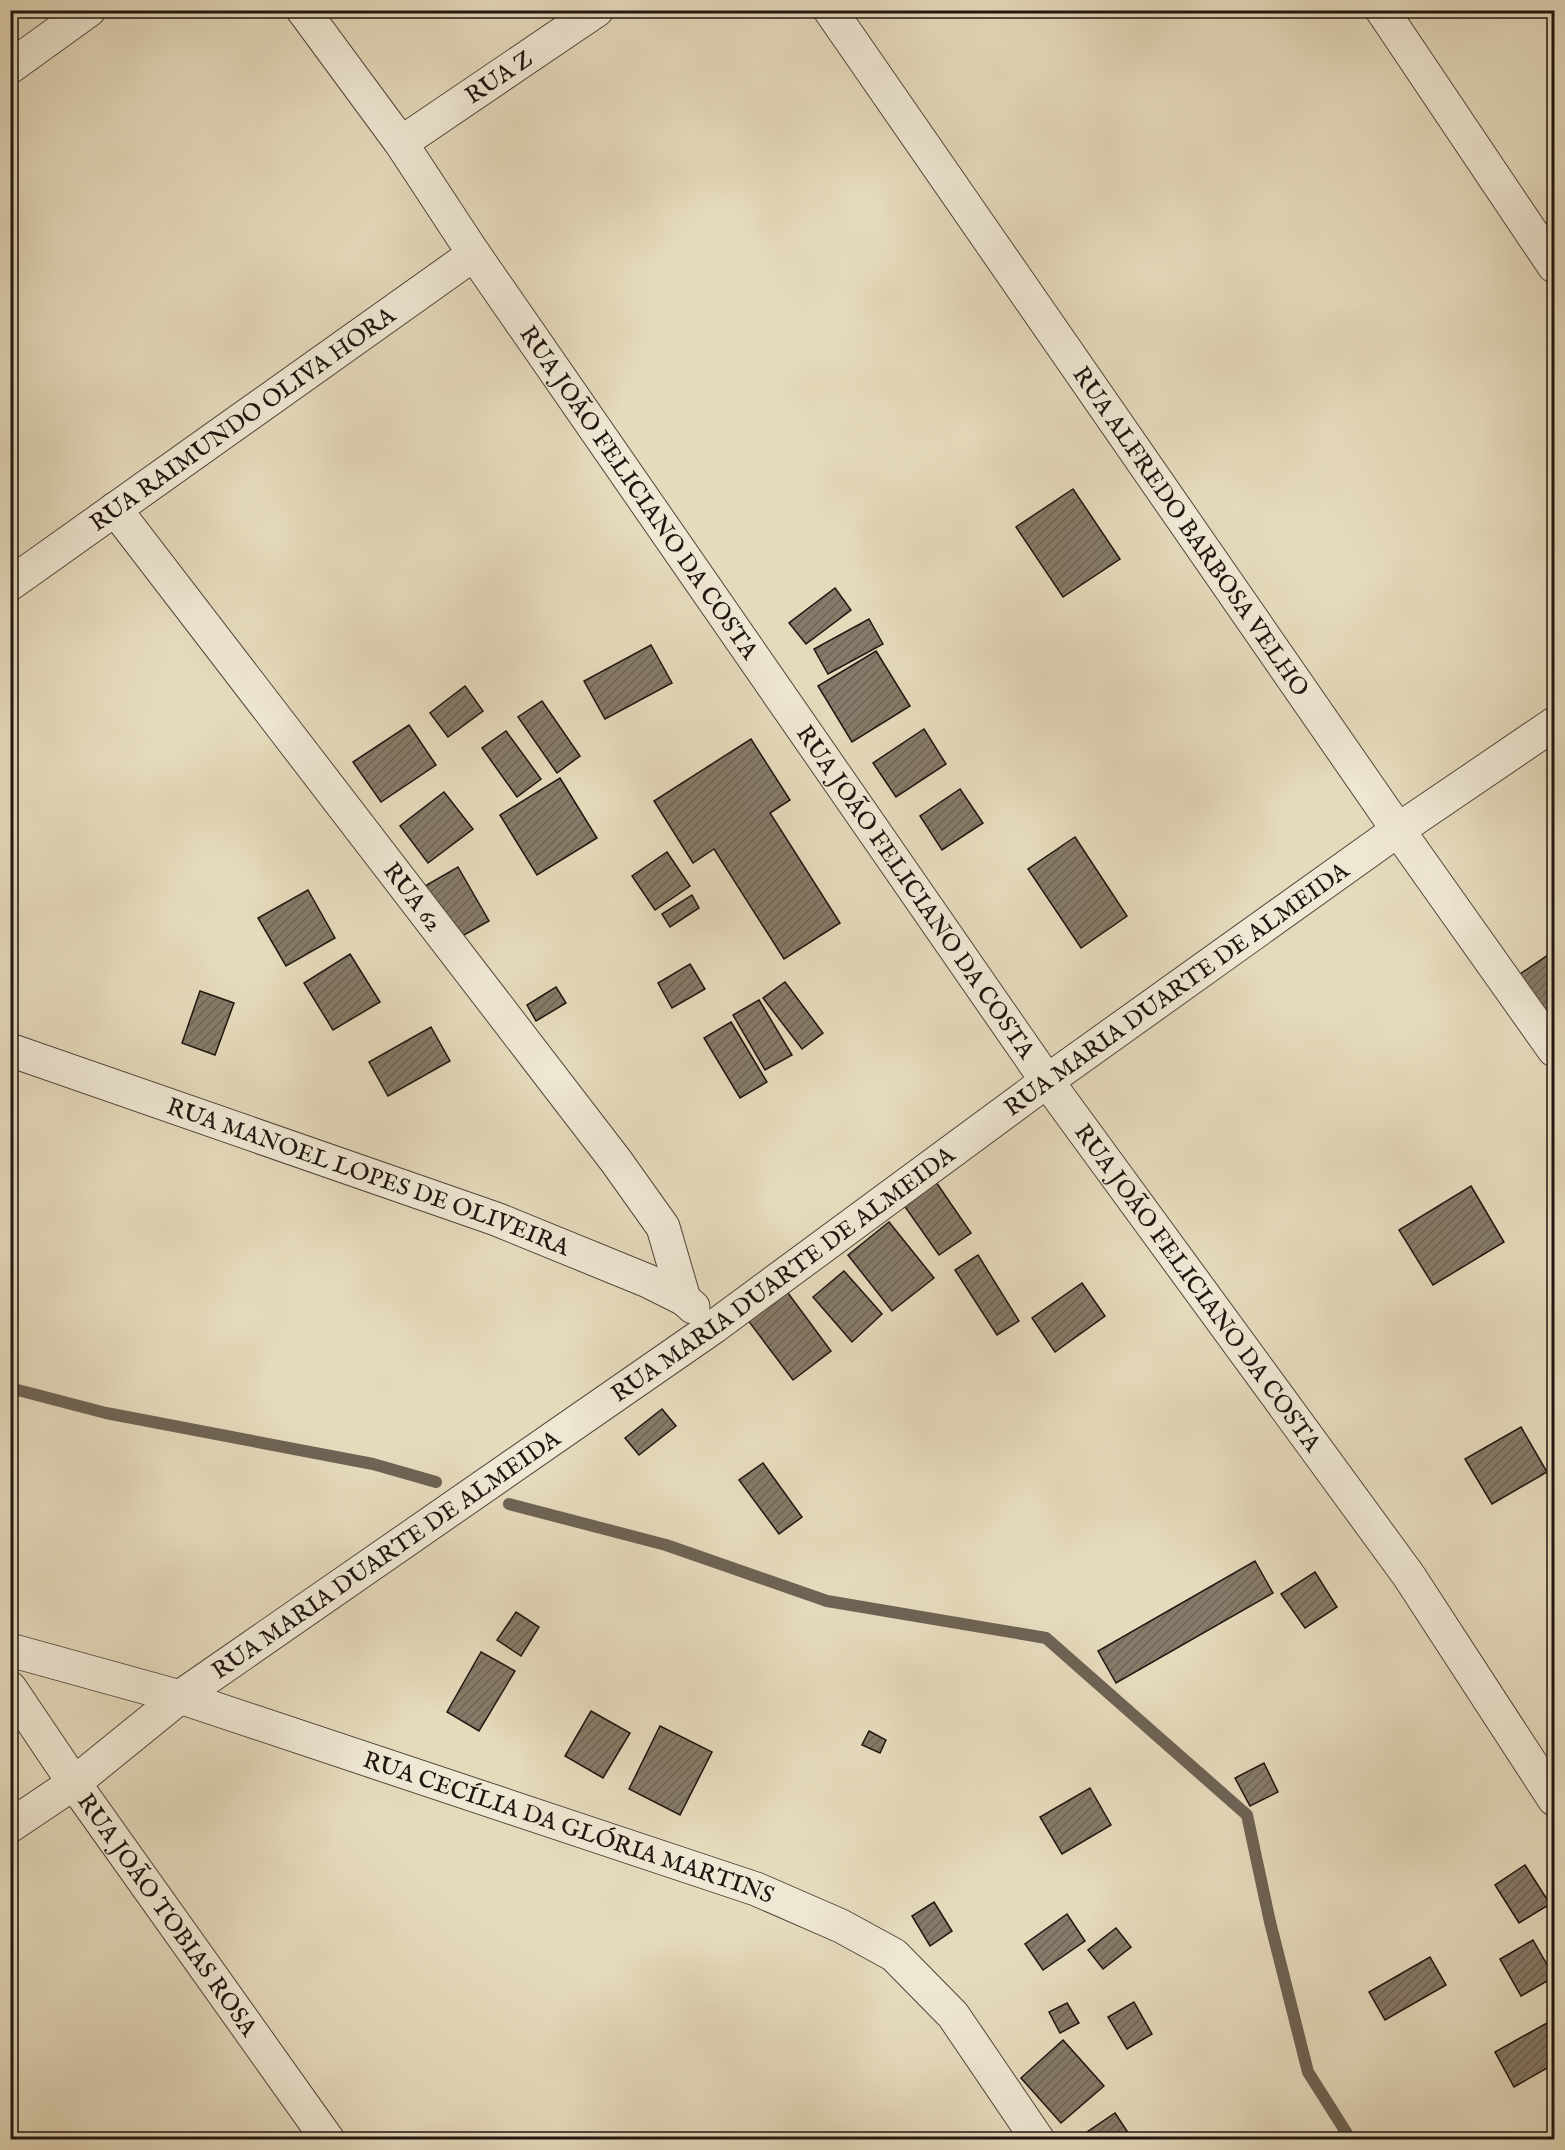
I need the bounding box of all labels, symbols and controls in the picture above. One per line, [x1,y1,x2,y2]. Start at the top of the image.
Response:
street label: RUA Z [460,44,539,112]
street label: RUA RAIMUNDO OLIVA HORA [84,300,403,539]
street label: RUA JOÃO FELICIANO DA COSTA [512,320,765,667]
street label: RUA ALFREDO BARBOSA VELHO [1065,361,1315,703]
street label: RUA JOÃO FELICIANO DA COSTA [788,720,1042,1066]
street label: RUA MARIA DUARTE DE ALMEIDA [999,855,1356,1124]
street label: RUA 62 [375,857,448,939]
street label: RUA MANOEL LOPES DE OLIVEIRA [162,1092,574,1265]
street label: RUA JOÃO FELICIANO DA COSTA [1067,1118,1328,1459]
street label: RUA MARIA DUARTE DE ALMEIDA [606,1140,962,1410]
street label: RUA MARIA DUARTE DE ALMEIDA [206,1423,568,1687]
street label: RUA CECÍLIA DA GLÓRIA MARTINS [359,1745,778,1912]
street label: RUA JOÃO TOBIAS ROSA [69,1788,264,2044]

